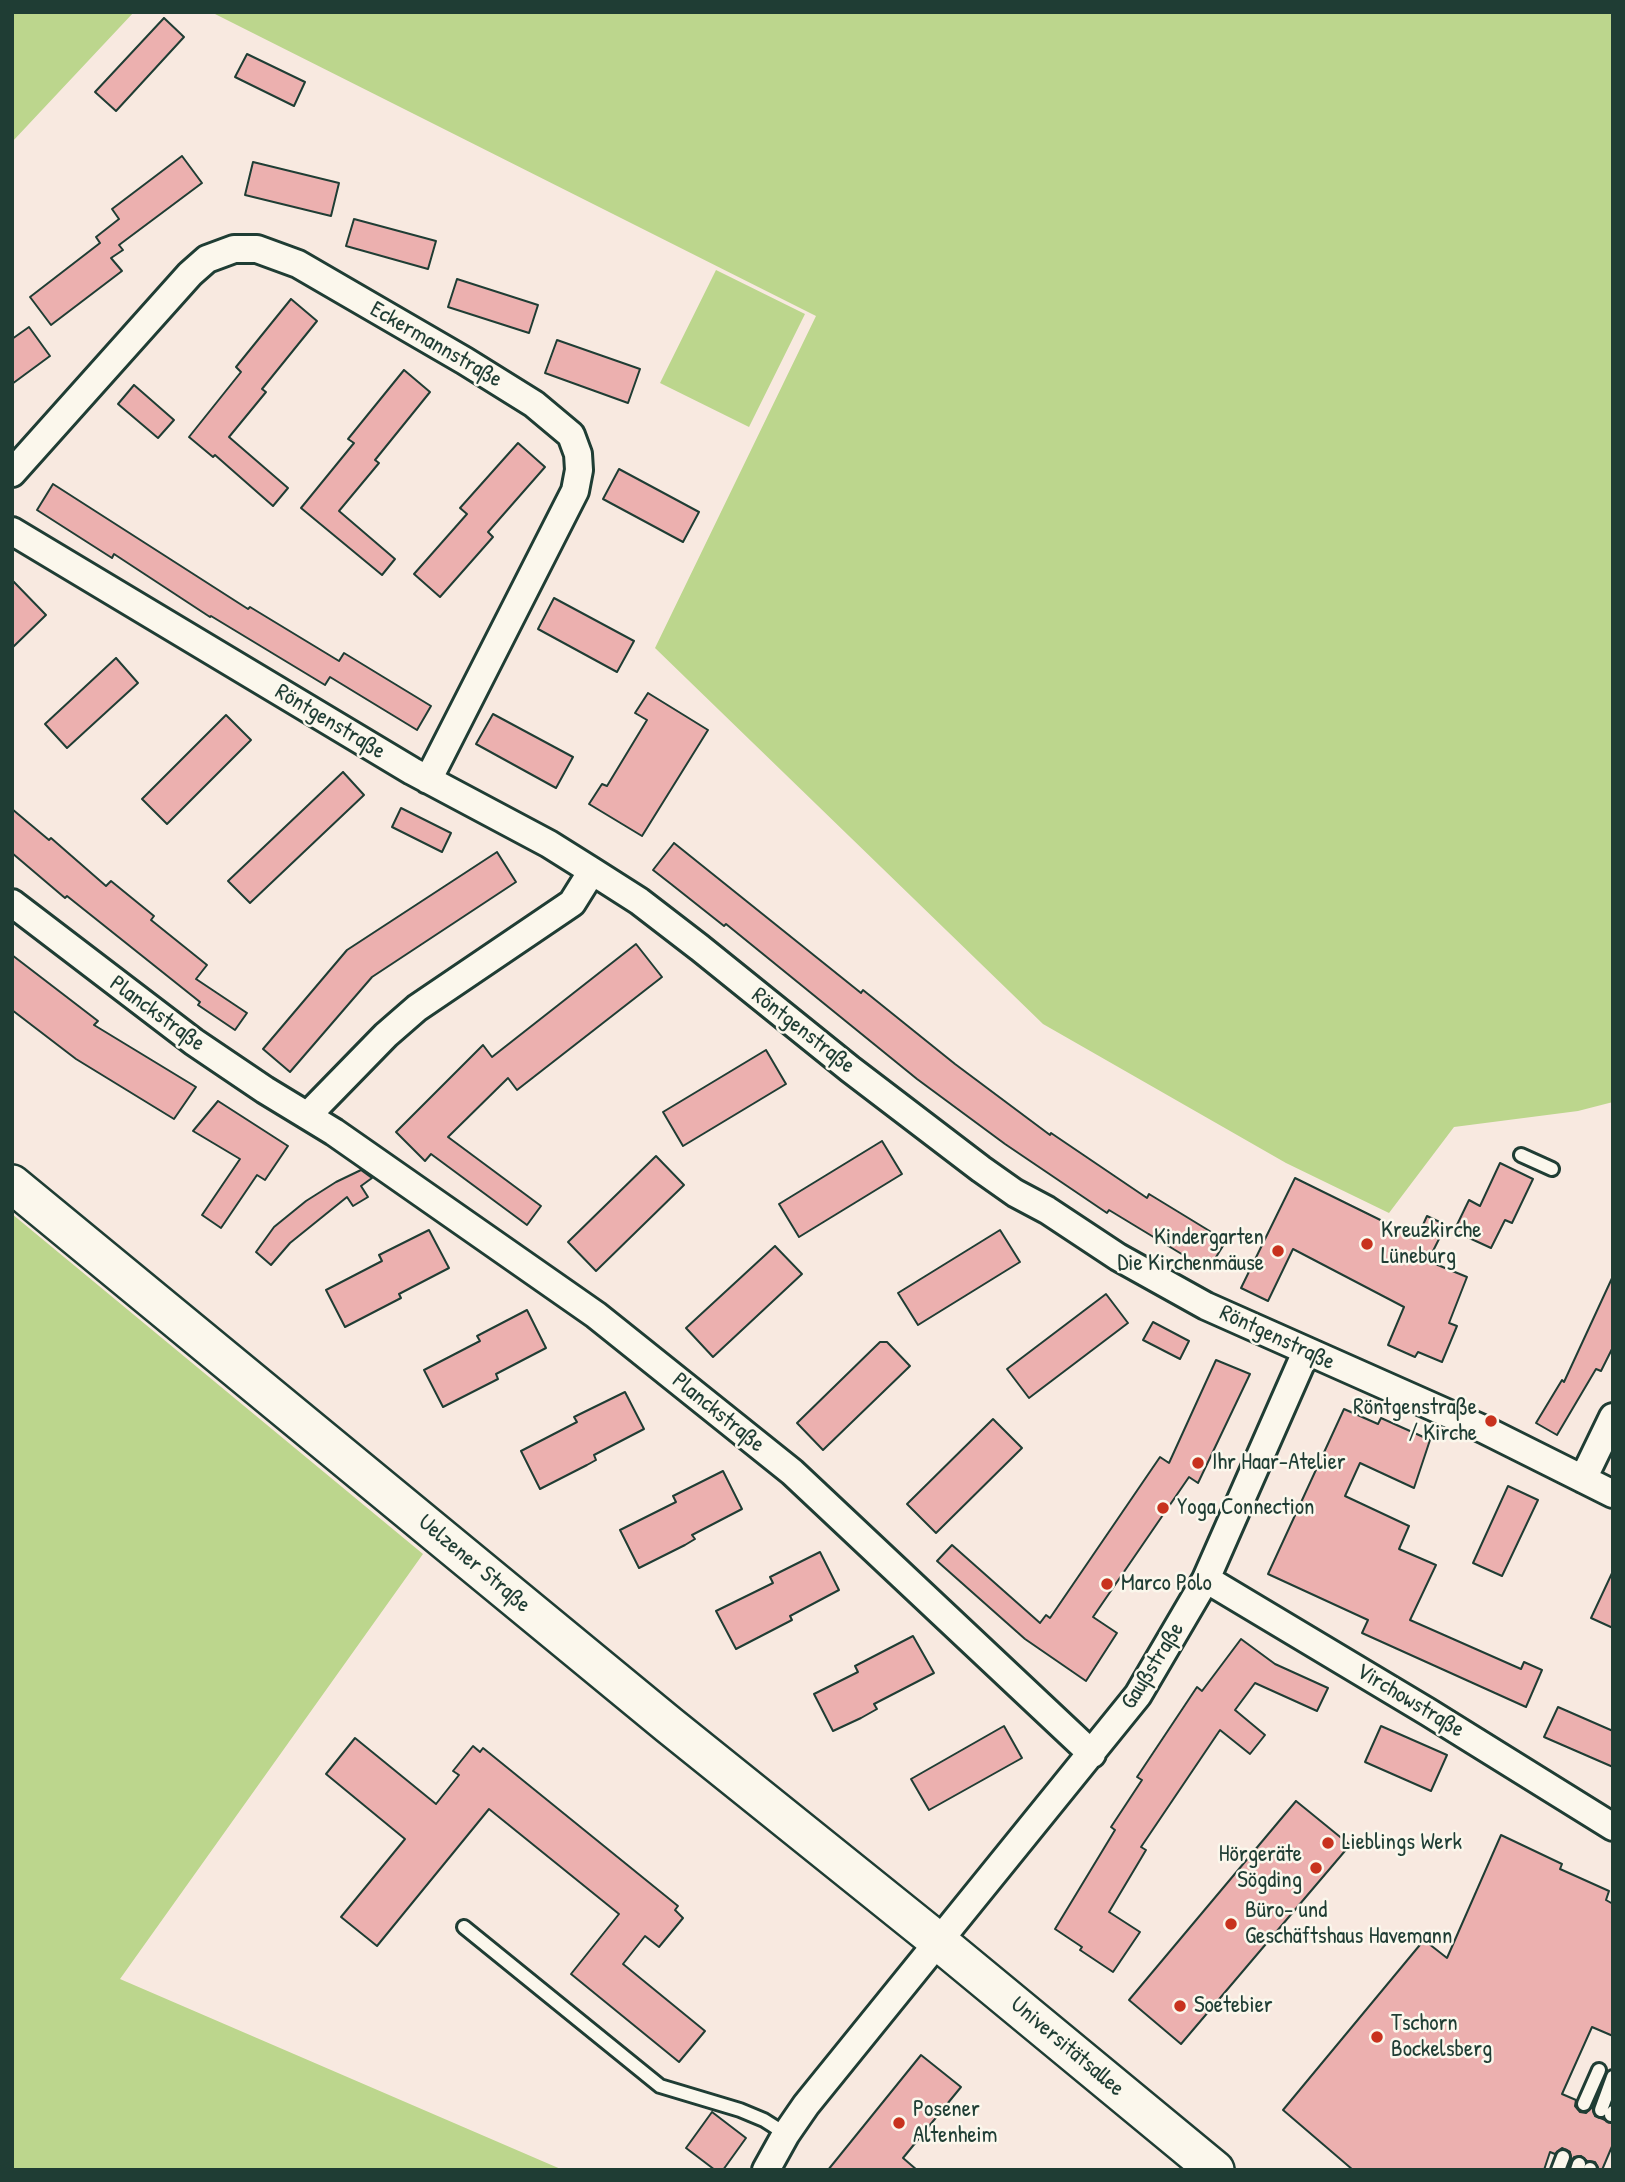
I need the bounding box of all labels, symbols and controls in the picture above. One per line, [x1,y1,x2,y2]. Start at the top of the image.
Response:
street label: Eckermannstraße [365,296,507,394]
street label: Röntgenstraße [270,678,390,766]
street label: Planckstraße [104,970,210,1058]
street label: Röntgenstraße [746,982,860,1080]
place label: Kreuzkirche Lüneburg [1381,1217,1481,1271]
place label: Kindergarten Die Kirchenmäuse [1117,1224,1264,1278]
marker: Kreuzkirche Lüneburg [1359,1236,1375,1252]
marker: Kindergarten Die Kirchenmäuse [1270,1243,1286,1259]
street label: Röntgenstraße [1215,1299,1339,1377]
street label: Planckstraße [666,1367,770,1459]
place label: Röntgenstraße / Kirche [1353,1394,1477,1448]
marker: Röntgenstraße / Kirche [1483,1413,1499,1429]
place label: Ihr Haar-Atelier [1212,1449,1346,1477]
marker: Ihr Haar-Atelier [1190,1455,1206,1471]
place label: Yoga Connection [1177,1494,1314,1522]
marker: Yoga Connection [1155,1500,1171,1516]
street label: Uelzener Straße [412,1509,536,1619]
place label: Marco Polo [1121,1570,1212,1598]
marker: Marco Polo [1099,1576,1115,1592]
street label: Gaußstraße [1115,1617,1191,1715]
street label: Virchowstraße [1351,1658,1469,1744]
place label: Lieblings Werk [1342,1829,1462,1857]
marker: Lieblings Werk [1320,1835,1336,1851]
place label: Hörgeräte Sögding [1219,1841,1302,1895]
marker: Hörgeräte Sögding [1308,1860,1324,1876]
place label: Büro- und Geschäftshaus Havemann [1245,1897,1452,1951]
marker: Büro- und Geschäftshaus Havemann [1223,1916,1239,1932]
street label: Universitätsallee [1004,1991,1130,2103]
place label: Soetebier [1194,1992,1273,2020]
marker: Soetebier [1172,1998,1188,2014]
place label: Tschorn Bockelsberg [1391,2010,1492,2064]
marker: Tschorn Bockelsberg [1369,2029,1385,2045]
place label: Posener Altenheim [913,2096,997,2150]
marker: Posener Altenheim [891,2115,907,2131]

